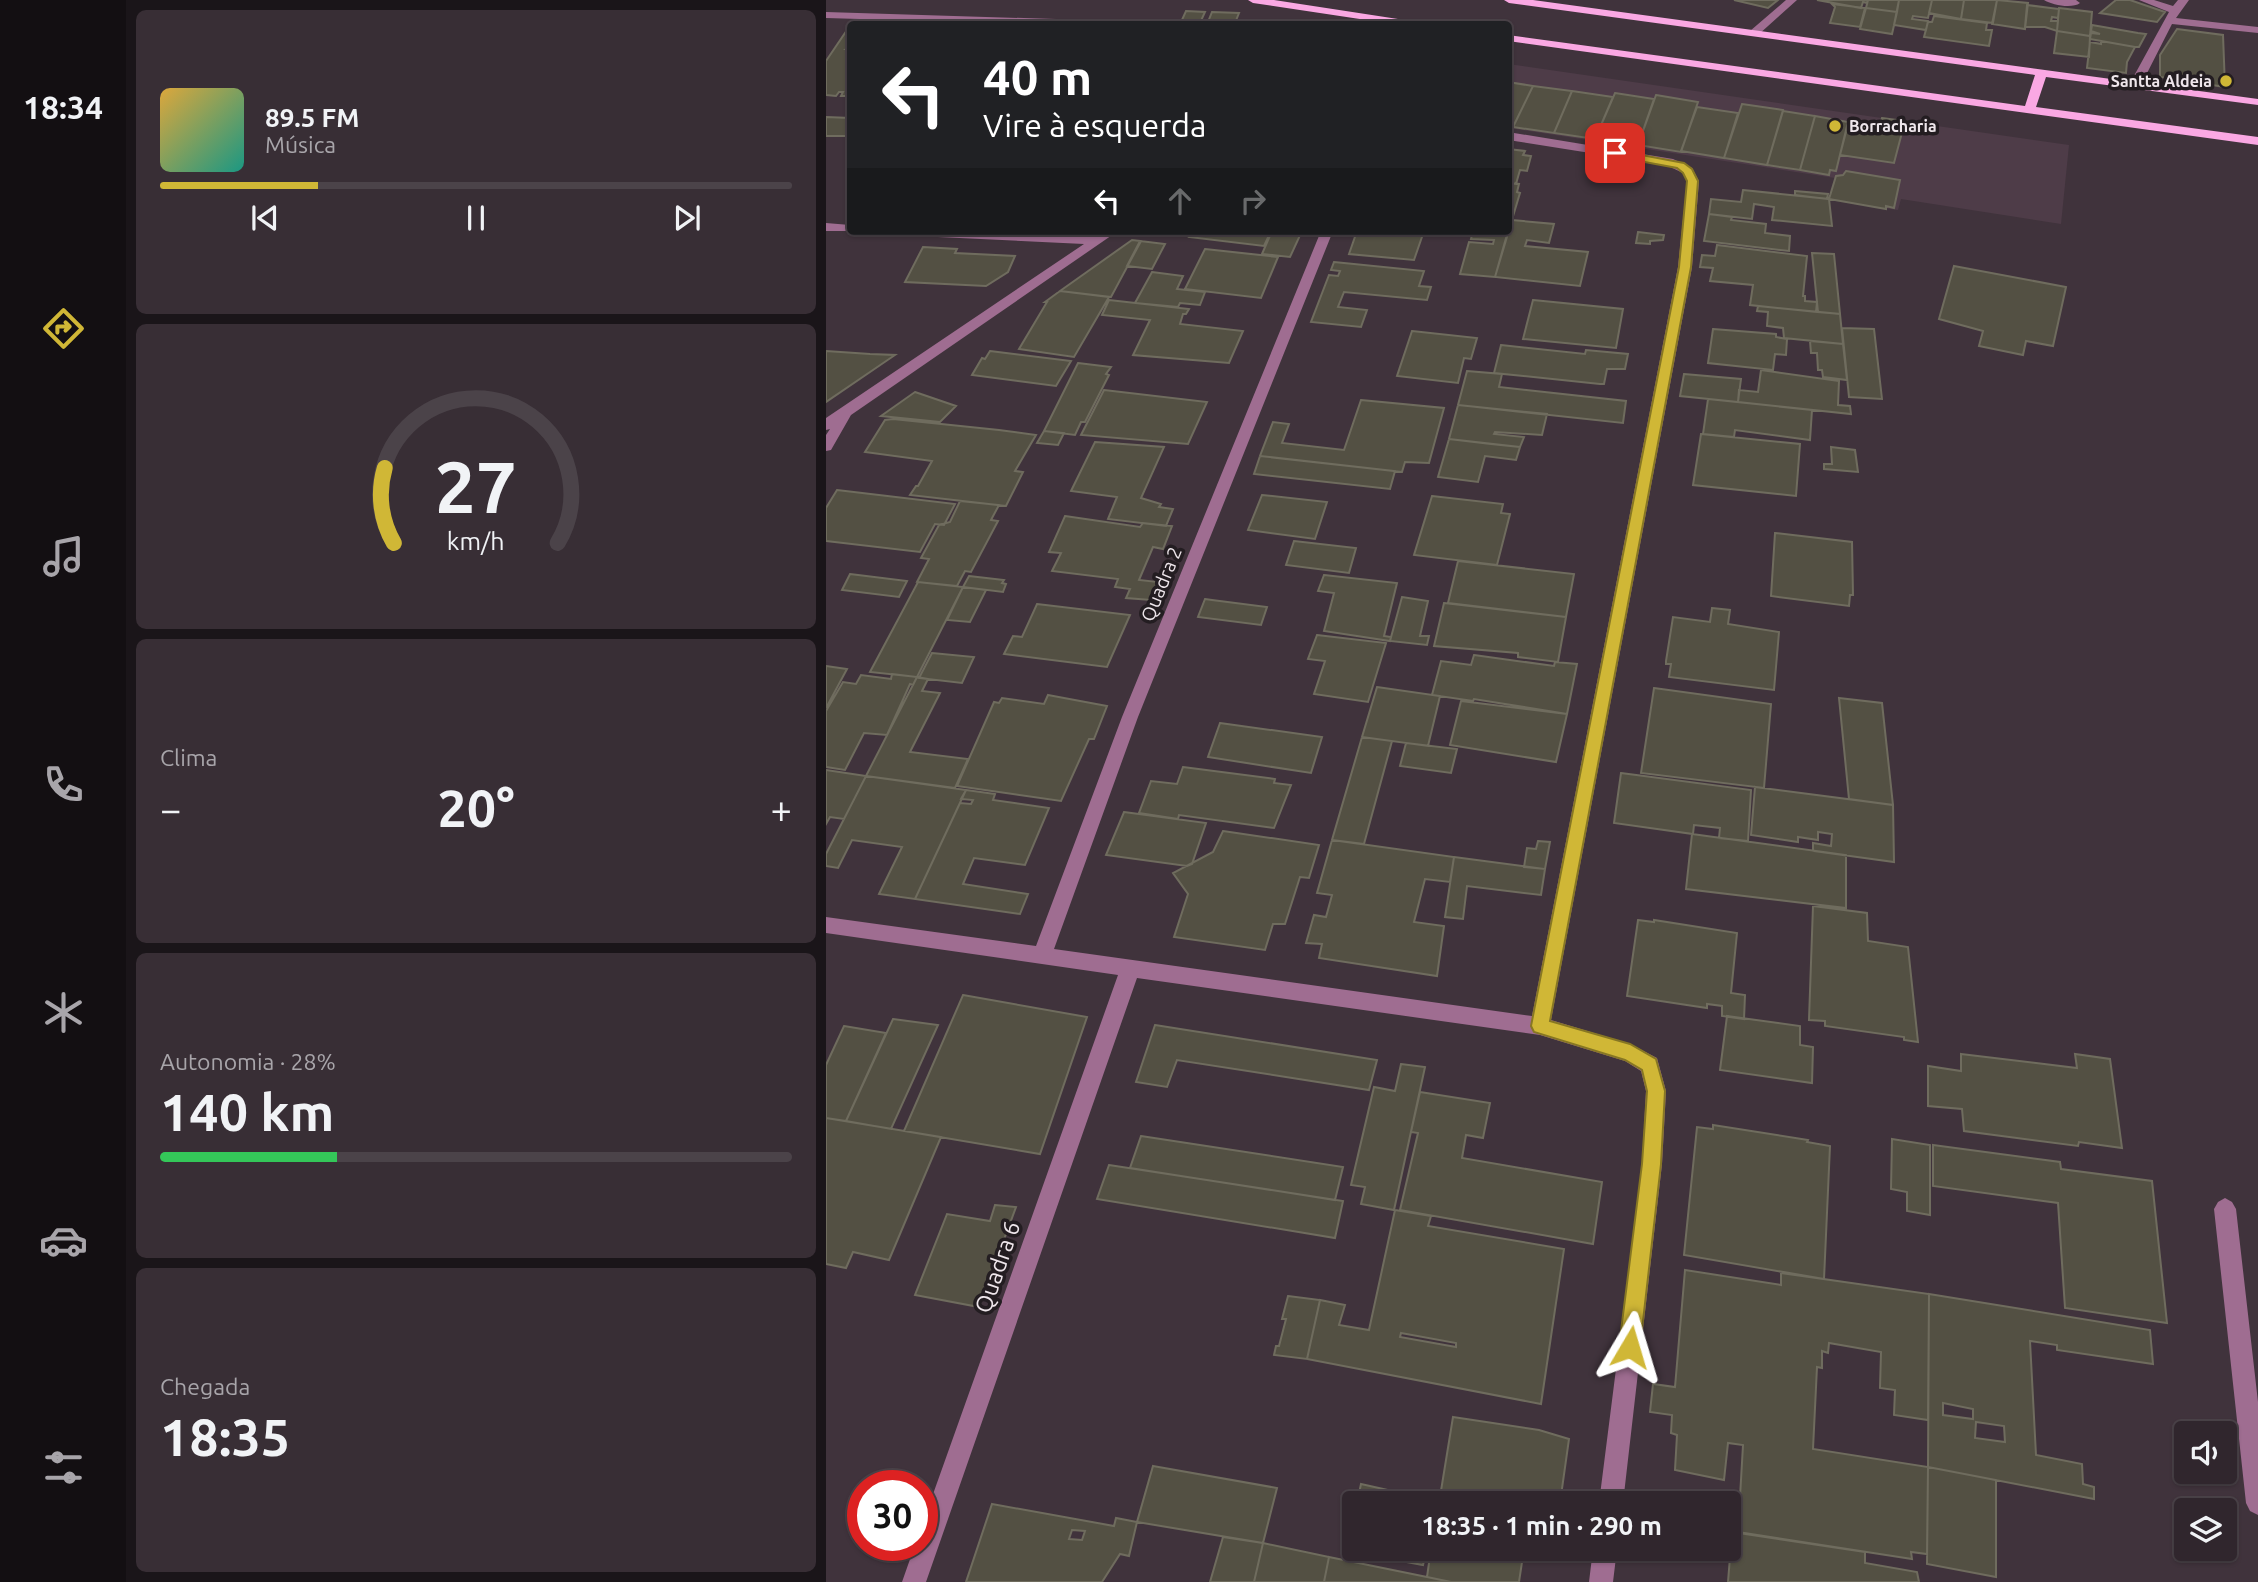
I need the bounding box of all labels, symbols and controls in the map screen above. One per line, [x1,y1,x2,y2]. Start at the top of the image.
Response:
icon: left [868,49,959,140]
text: 40 m [983,49,1092,104]
place label: Santta Aldeia [2111,72,2212,90]
marker: Santta Aldeia [2218,73,2234,89]
text: 18:34 [23,89,103,125]
text: 89.5 FM [265,103,359,132]
text: Vire à esquerda [983,107,1206,143]
place label: Borracharia [1849,117,1937,135]
marker: Borracharia [1827,118,1843,134]
pin [1585,123,1645,183]
text: Música [265,132,336,157]
icon: arrive [1596,134,1634,172]
icon: left [1088,182,1126,220]
icon: ahead [1161,182,1199,220]
icon: right [1234,182,1272,220]
icon: previous [246,199,284,237]
icon: pause [457,199,495,237]
icon: next [668,199,706,237]
icon: directions [39,304,88,353]
text: 27 [435,445,517,527]
text: km/h [447,526,505,554]
icon: music [39,532,88,581]
street label: Quadra 2 [1136,543,1186,625]
text: Clima [160,745,217,770]
icon: phone [39,760,88,809]
text: 20° [437,779,515,837]
text: − [160,788,181,830]
text: + [771,788,792,830]
icon: climate [39,988,88,1037]
text: Autonomia · 28% [160,1049,336,1074]
text: 140 km [160,1083,334,1141]
icon: car [39,1216,88,1265]
street label: Quadra 6 [970,1218,1024,1316]
position arrow [1593,1310,1667,1384]
text: Chegada [160,1374,250,1399]
text: 18:35 [160,1408,290,1466]
map controls [2174,1421,2237,1561]
button: sound [2174,1421,2237,1484]
icon: filters [39,1443,88,1492]
speed limit sign: 30 [847,1470,938,1561]
button: layers [2174,1498,2237,1561]
text: 18:35 · 1 min · 290 m [1421,1511,1662,1540]

